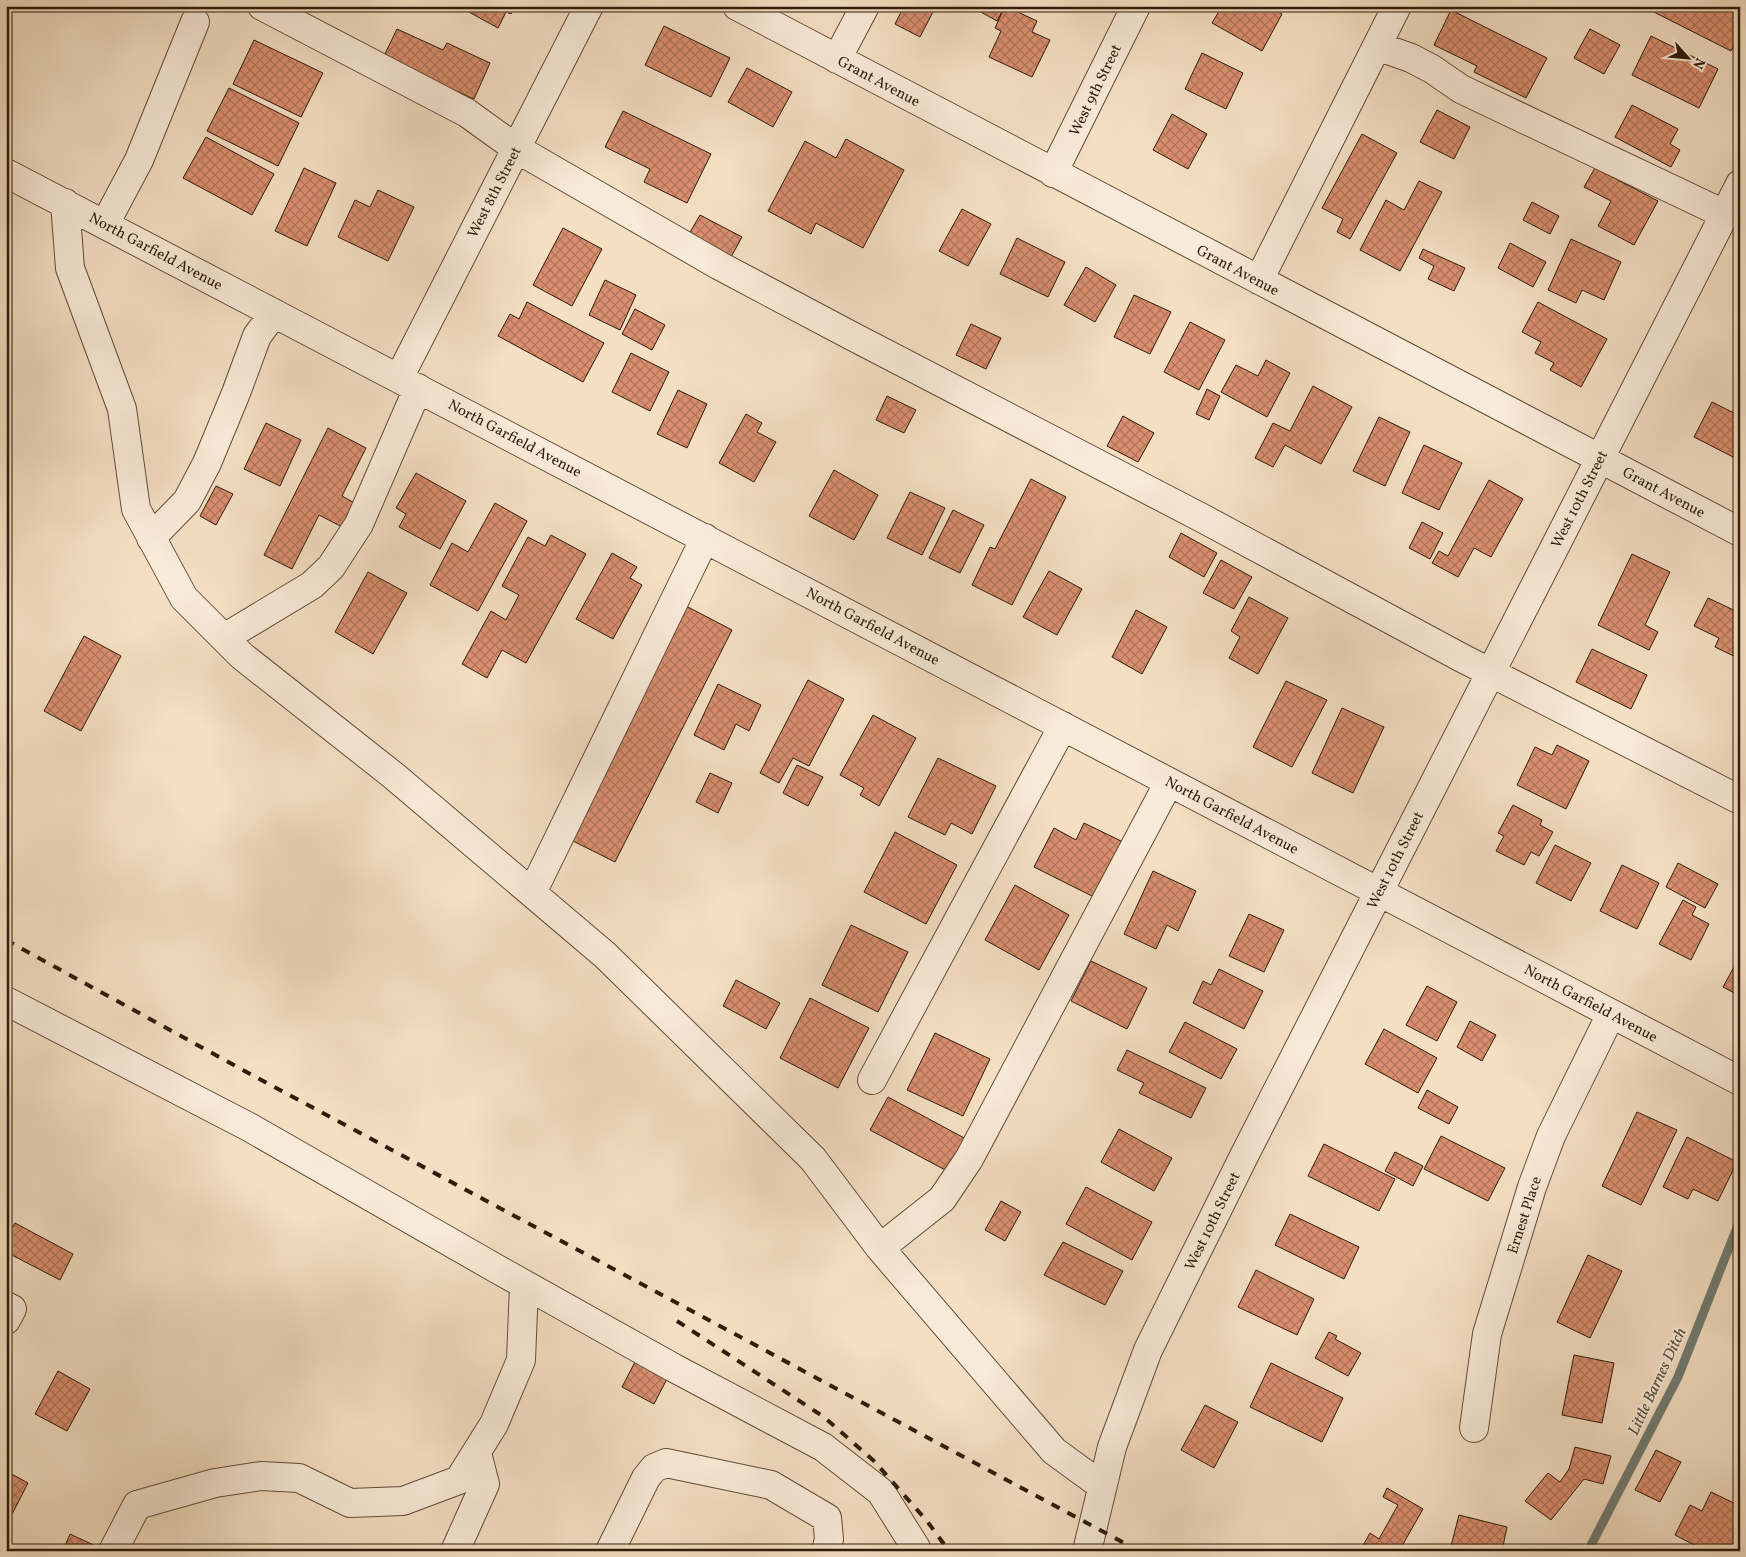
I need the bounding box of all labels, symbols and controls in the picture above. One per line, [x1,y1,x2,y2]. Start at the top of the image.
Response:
north arrow [1664,32,1714,82]
street label: West 9th Street [1065,41,1128,140]
street label: Grant Avenue [833,52,923,113]
text: N [1687,54,1709,72]
street label: West 8th Street [463,143,527,242]
street label: North Garfield Avenue [85,208,226,297]
street label: Grant Avenue [1192,241,1282,302]
street label: North Garfield Avenue [444,395,585,484]
street label: West 10th Street [1547,447,1614,552]
street label: Grant Avenue [1618,463,1708,524]
street label: North Garfield Avenue [802,583,943,672]
street label: North Garfield Avenue [1161,772,1302,861]
street label: West 10th Street [1363,808,1430,913]
street label: North Garfield Avenue [1520,960,1661,1049]
street label: West 10th Street [1180,1169,1246,1274]
street label: Ernest Place [1503,1174,1548,1257]
water label: Little Barnes Ditch [1623,1324,1692,1439]

